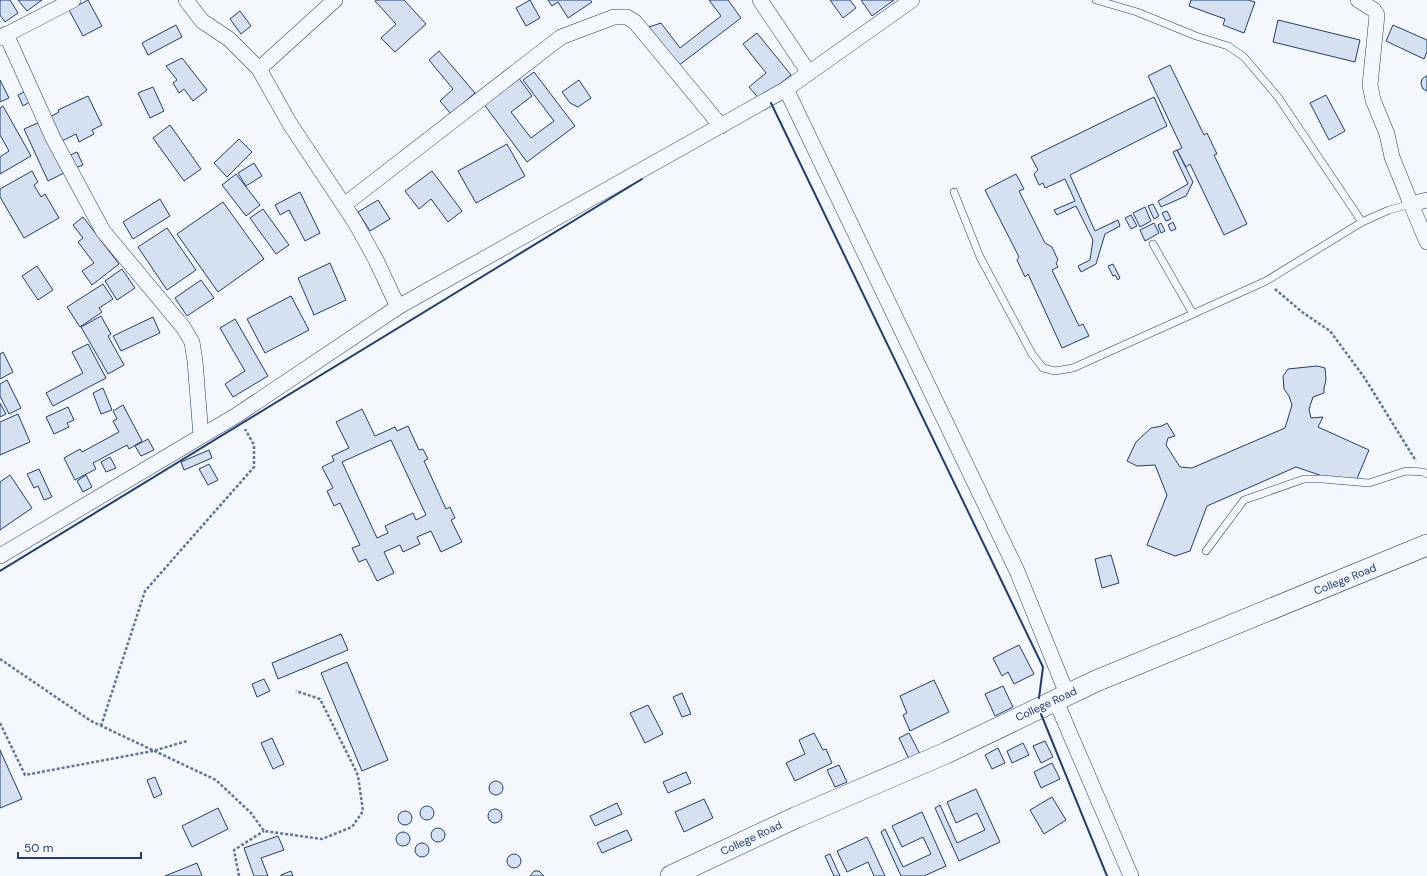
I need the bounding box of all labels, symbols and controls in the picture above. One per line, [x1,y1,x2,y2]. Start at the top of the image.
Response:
street label: College Road [1312,560,1378,598]
street label: College Road [1013,684,1079,724]
street label: College Road [718,818,784,858]
scale bar [18,834,141,860]
text: 50 m [24,840,53,856]

